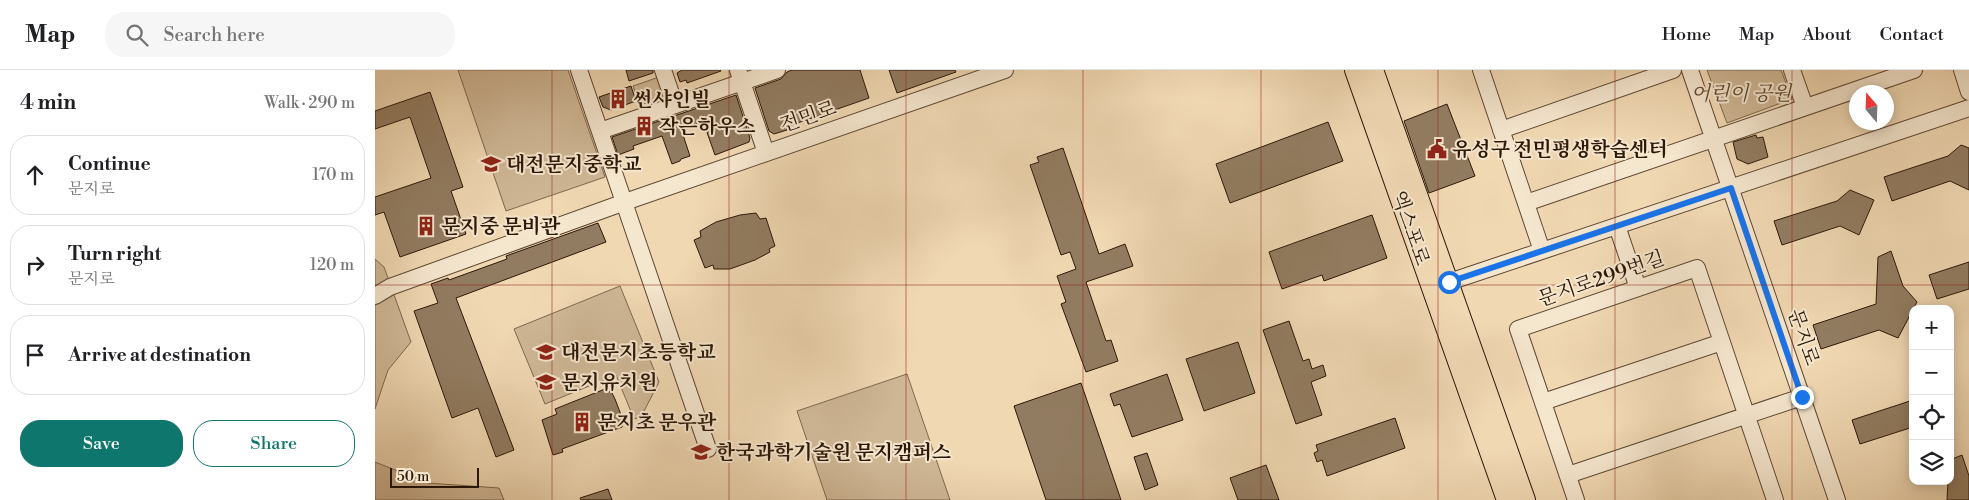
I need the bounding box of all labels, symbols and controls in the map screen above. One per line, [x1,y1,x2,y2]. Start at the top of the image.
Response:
search box [105,12,455,57]
text: Map [25,20,75,50]
icon: search [123,21,151,49]
text: Search here [163,23,265,47]
text: Home [1662,23,1711,46]
text: Map [1739,23,1775,46]
text: About [1803,23,1852,46]
text: Contact [1880,23,1944,46]
park label: 어린이 공원 [1691,82,1793,107]
north arrow [1849,85,1894,130]
building icon: 썬샤인빌 [607,88,629,110]
place label: 썬샤인빌 [633,88,710,113]
text: 4 min [20,90,76,116]
text: Walk · 290 m [264,93,355,113]
street label: 전민로 [777,96,840,139]
building icon: 작은하우스 [633,115,655,137]
place label: 작은하우스 [659,115,756,140]
public building icon: 유성구 전민평생학습센터 [1426,138,1448,160]
place label: 유성구 전민평생학습센터 [1452,138,1668,163]
text: Continue [68,152,151,176]
school or university icon: 대전문지중학교 [480,153,502,175]
place label: 대전문지중학교 [506,153,642,178]
icon: ahead [21,161,49,189]
text: 170 m [312,165,354,185]
text: 문지로 [68,179,114,199]
street label: 엑스포로 [1385,188,1434,269]
building icon: 문지중 문비관 [415,215,437,237]
place label: 문지중 문비관 [441,215,561,240]
text: Turn right [68,242,161,266]
street label: 문지로299번길 [1535,246,1668,313]
icon: right [21,251,49,279]
text: 120 m [310,255,354,275]
text: 문지로 [68,269,114,289]
route start [1438,271,1461,294]
map controls [1909,305,1954,485]
button: + [1909,305,1954,350]
street label: 문지로 [1781,306,1824,369]
icon: arrive [21,341,49,369]
school or university icon: 대전문지초등학교 [535,341,557,363]
place label: 대전문지초등학교 [561,341,716,366]
text: Arrive at destination [68,343,251,367]
button: − [1909,350,1954,395]
school or university icon: 문지유치원 [535,371,557,393]
place label: 문지유치원 [561,371,658,396]
route end [1791,386,1814,409]
button: locate [1909,395,1954,440]
building icon: 문지초 문우관 [571,411,593,433]
place label: 문지초 문우관 [597,411,717,436]
button: Save [20,420,183,467]
button: Share [193,420,355,467]
button: layers [1909,440,1954,485]
school or university icon: 한국과학기술원 문지캠퍼스 [690,441,712,463]
place label: 한국과학기술원 문지캠퍼스 [716,441,951,466]
scale bar [390,465,479,488]
text: 50 m [397,468,429,486]

